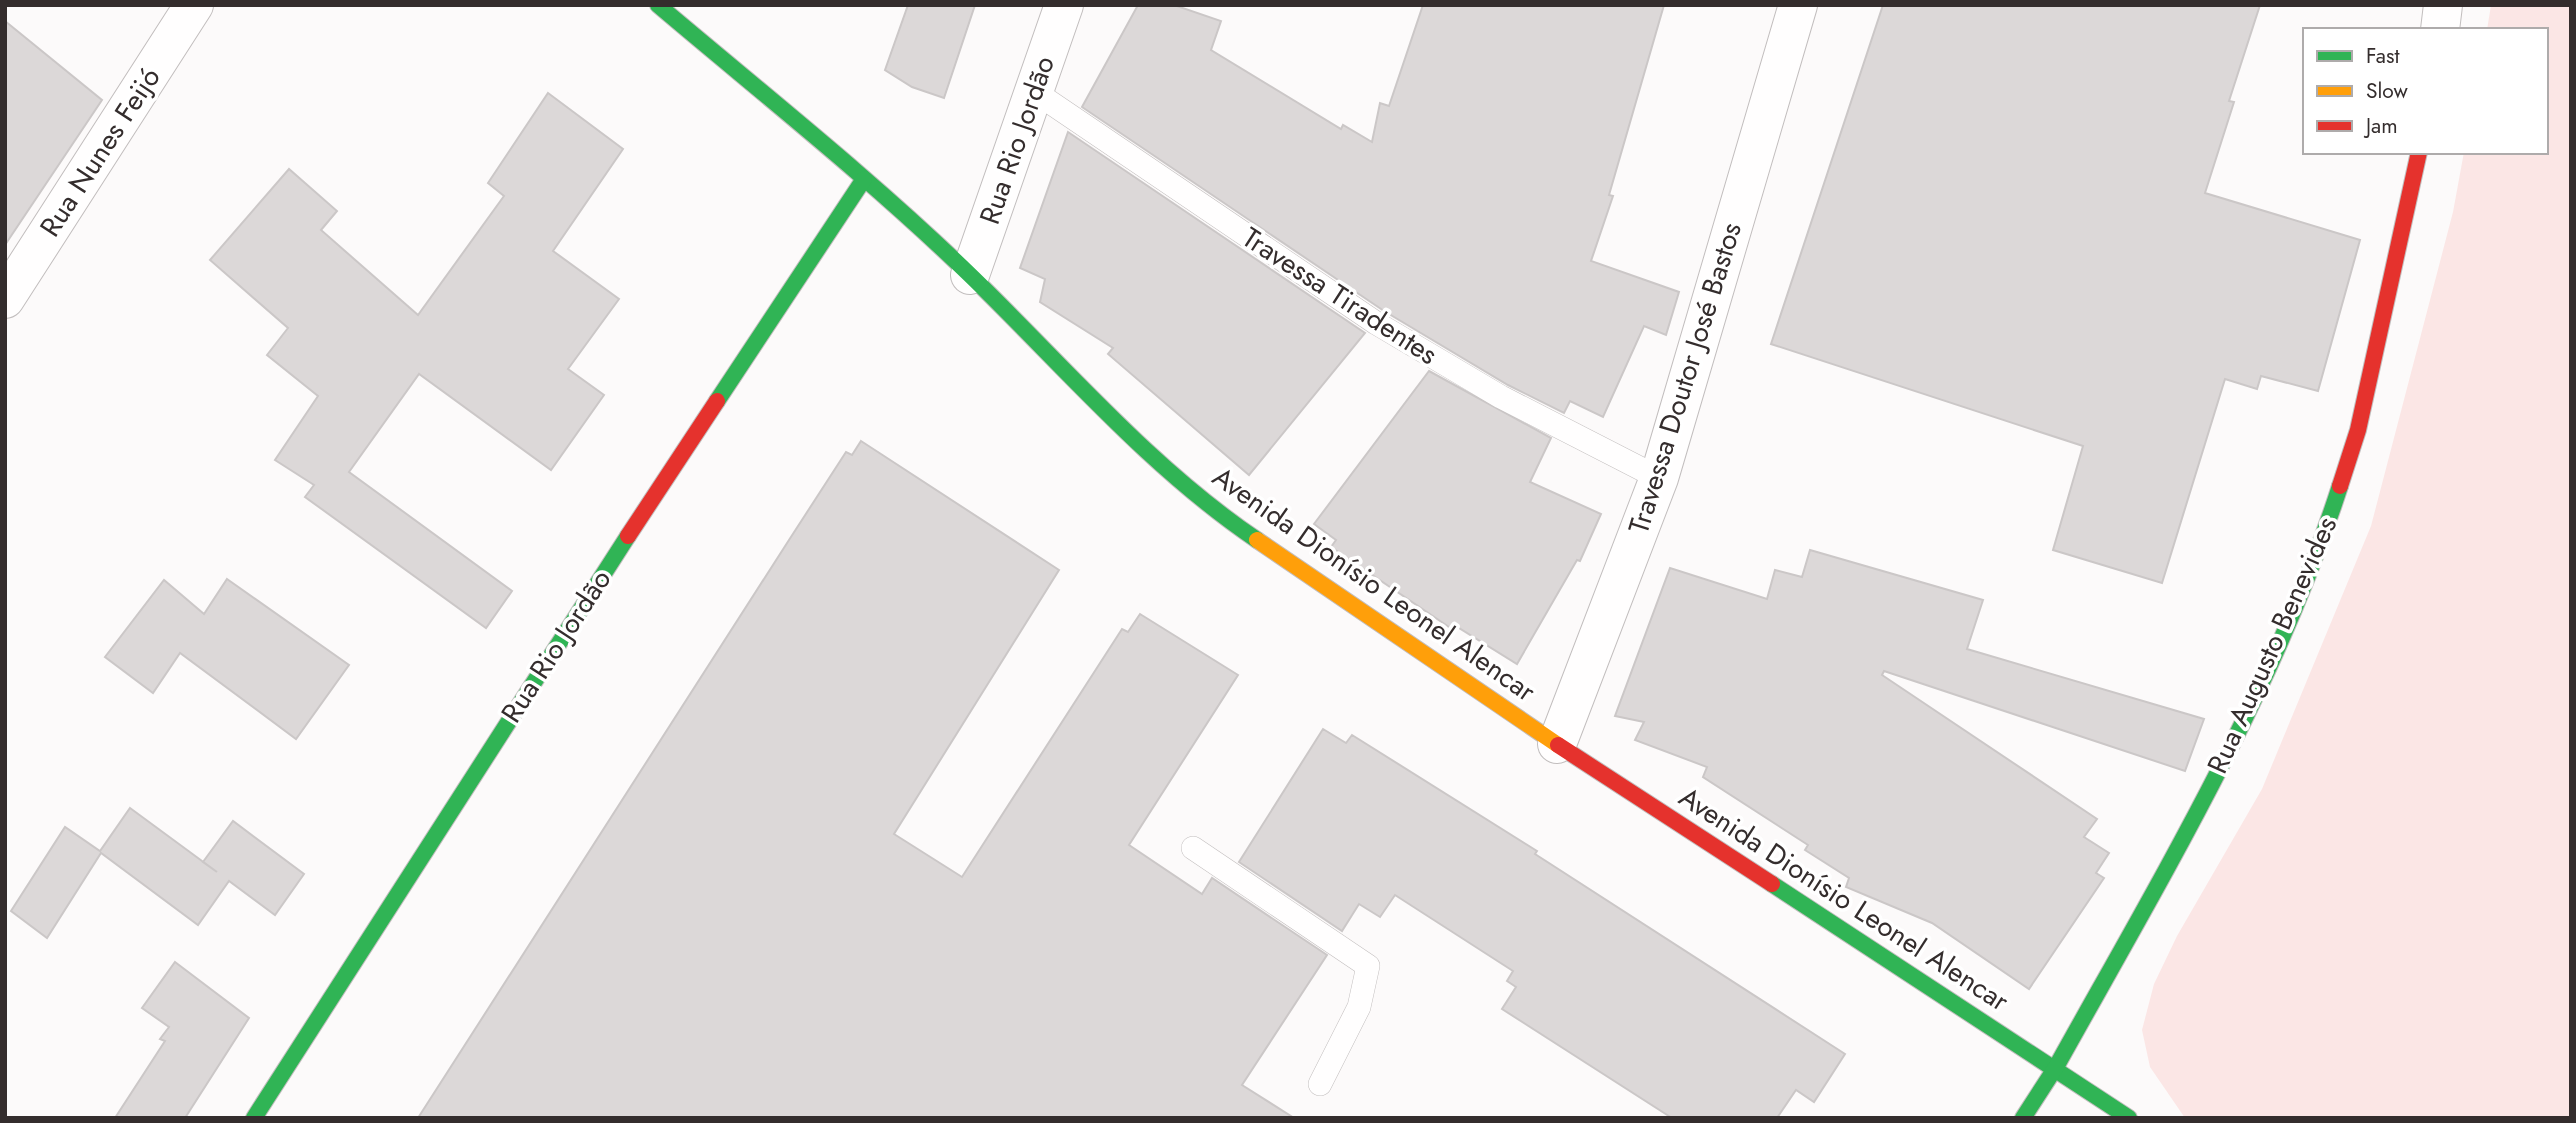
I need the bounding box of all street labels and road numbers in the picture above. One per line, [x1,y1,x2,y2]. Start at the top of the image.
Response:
street label: Rua Rio Jordão [969,50,1065,230]
street label: Rua Nunes Feijó [30,59,170,245]
street label: Travessa Tiradentes [1234,217,1446,375]
street label: Travessa Doutor José Bastos [1618,217,1752,539]
street label: Avenida Dionísio Leonel Alencar [1204,457,1544,712]
street label: Rua Augusto Benevides [2197,510,2347,780]
street label: Rua Rio Jordão [491,561,621,731]
street label: Avenida Dionísio Leonel Alencar [1671,777,2017,1021]

